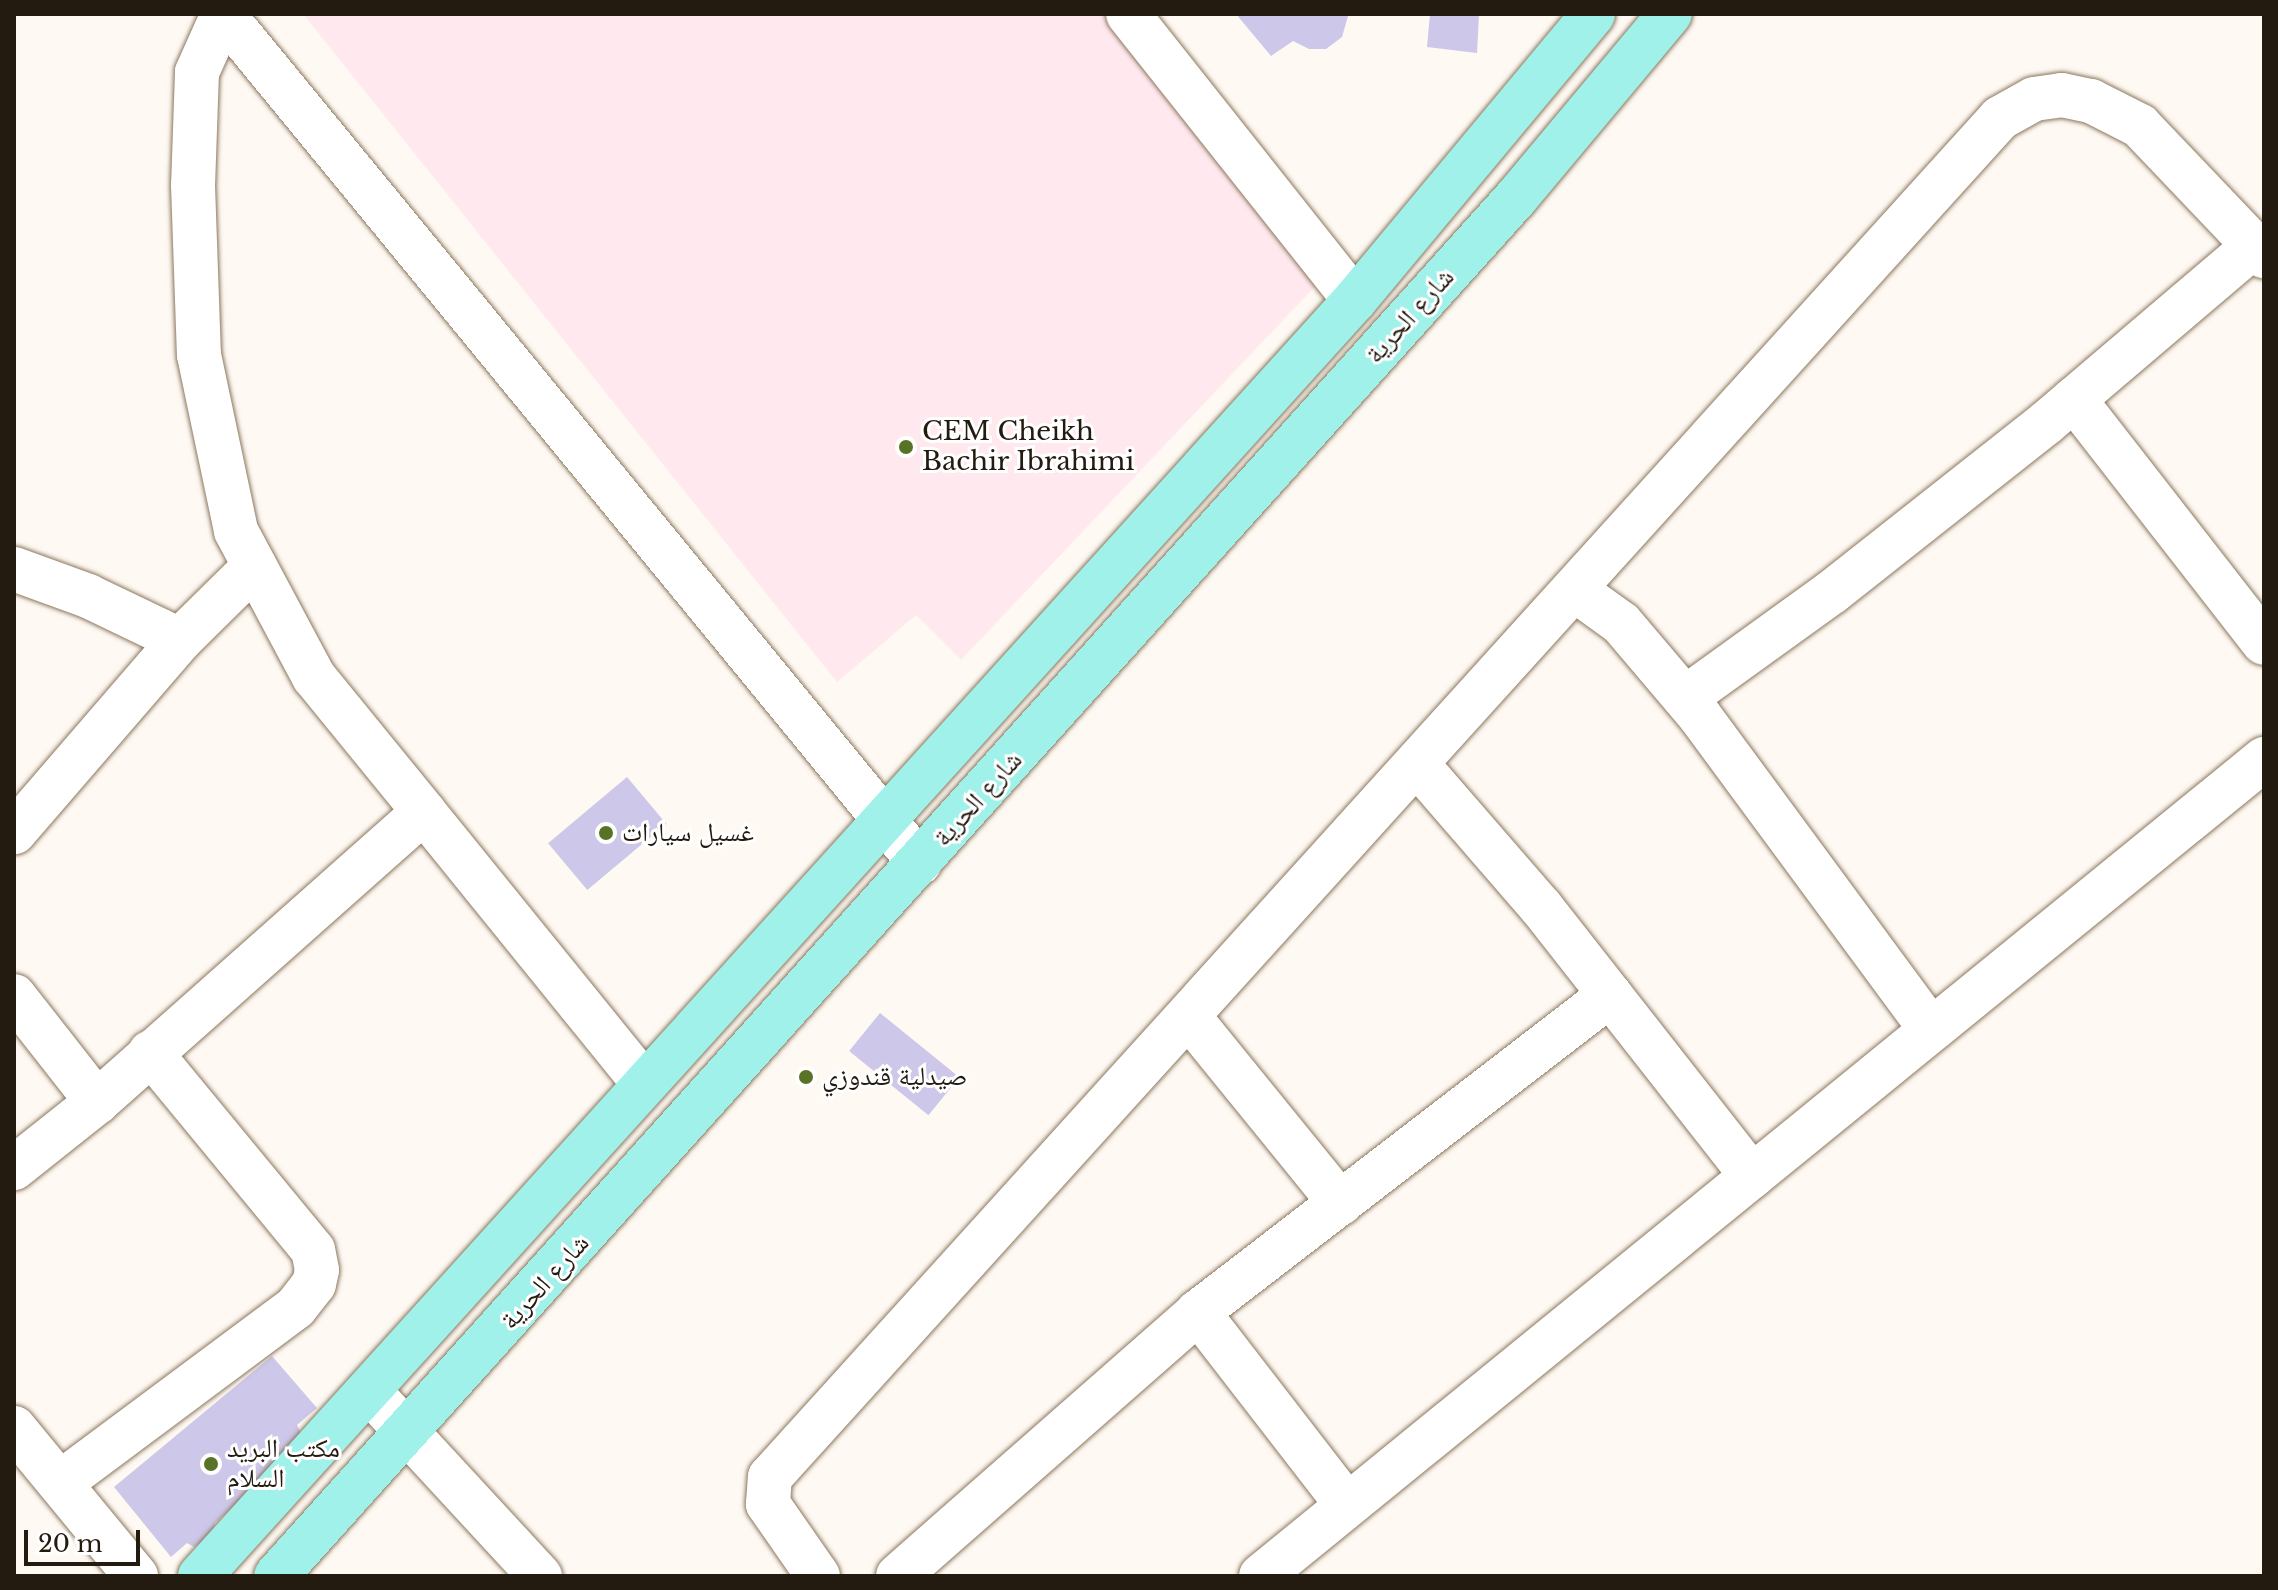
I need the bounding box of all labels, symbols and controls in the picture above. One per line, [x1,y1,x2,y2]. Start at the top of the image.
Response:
street label: شارع الحرية [1359,262,1461,370]
place label: CEM Cheikh Bachir Ibrahimi [922,416,1135,478]
marker: CEM Cheikh Bachir Ibrahimi [897,438,915,456]
street label: شارع الحرية [927,745,1029,853]
place label: غسيل سيارات [622,817,754,849]
marker: غسيل سيارات [597,824,615,842]
place label: صيدلية قندوزي [822,1061,967,1093]
marker: صيدلية قندوزي [797,1068,815,1086]
street label: شارع الحرية [494,1228,596,1336]
place label: مكتب البريد السلام [227,1433,340,1494]
marker: مكتب البريد السلام [202,1455,220,1473]
scale bar [28,1514,144,1564]
text: 20 m [38,1529,103,1558]

